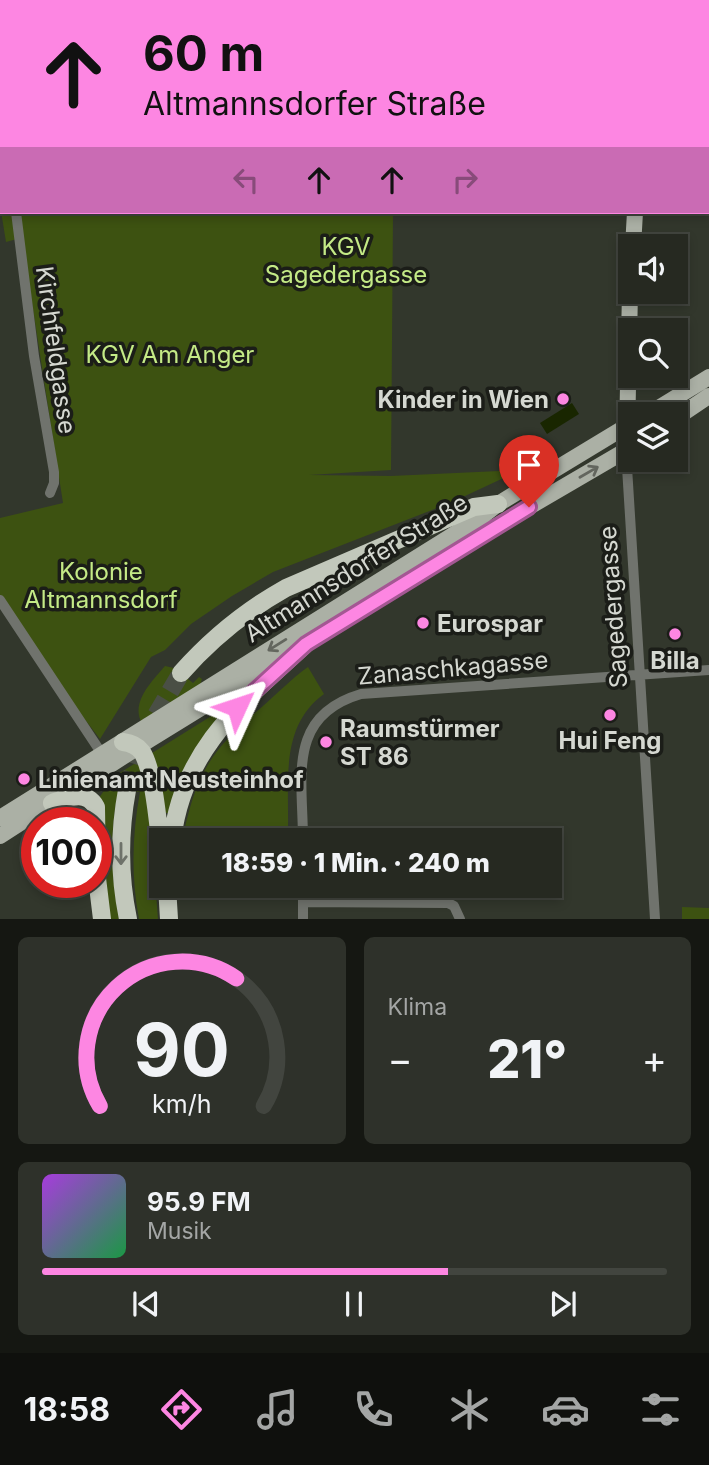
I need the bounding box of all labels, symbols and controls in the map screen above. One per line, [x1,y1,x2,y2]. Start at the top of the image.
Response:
text: 60 m [143,24,264,83]
icon: ahead [28,28,119,119]
text: Altmannsdorfer Straße [143,84,486,123]
icon: left [227,161,265,199]
icon: ahead [300,161,338,199]
icon: ahead [373,161,411,199]
icon: right [446,161,484,199]
park label: KGV Sagedergasse [265,232,427,289]
map controls [618,234,688,472]
button: sound [618,234,688,304]
street label: Kirchfeldgasse [30,264,82,436]
button: search [618,318,688,388]
park label: KGV Am Anger [86,340,254,369]
place label: Kinder in Wien [377,385,549,414]
marker: Kinder in Wien [555,391,571,407]
button: layers [618,402,688,472]
pin [499,435,559,507]
icon: arrive [510,446,548,484]
one-way arrow [579,465,599,479]
street label: Altmannsdorfer Straße [239,488,473,648]
street label: Sagedergasse [593,525,633,689]
park label: Kolonie Altmannsdorf [24,557,178,614]
place label: Eurospar [437,609,543,638]
marker: Eurospar [415,615,431,631]
marker: Billa [667,626,683,642]
one-way arrow [268,638,287,653]
street label: Zanaschkagasse [357,645,549,691]
place label: Billa [650,646,700,675]
position arrow [200,670,274,744]
marker: Hui Feng [602,707,618,723]
place label: Raumstürmer ST 86 [340,714,500,771]
place label: Hui Feng [559,726,661,755]
marker: Raumstürmer ST 86 [318,734,334,750]
place label: Linienamt Neusteinhof [38,765,304,794]
marker: Linienamt Neusteinhof [16,771,32,787]
speed limit sign: 100 [21,807,112,898]
one-way arrow [114,843,128,866]
text: 18:59 · 1 Min. · 240 m [221,847,490,878]
text: Klima [388,993,447,1021]
text: 90 [134,1006,230,1095]
text: 21° [487,1028,567,1091]
text: − [388,1036,413,1082]
text: + [642,1036,667,1082]
text: km/h [152,1089,211,1119]
text: 95.9 FM [147,1186,251,1217]
text: Musik [147,1217,212,1245]
icon: previous [127,1285,165,1323]
icon: pause [335,1285,373,1323]
icon: next [544,1285,582,1323]
icon: directions [157,1385,206,1434]
icon: music [253,1385,302,1434]
icon: phone [349,1385,398,1434]
icon: climate [445,1385,494,1434]
icon: car [541,1385,590,1434]
icon: filters [636,1385,685,1434]
text: 18:58 [23,1390,110,1429]

